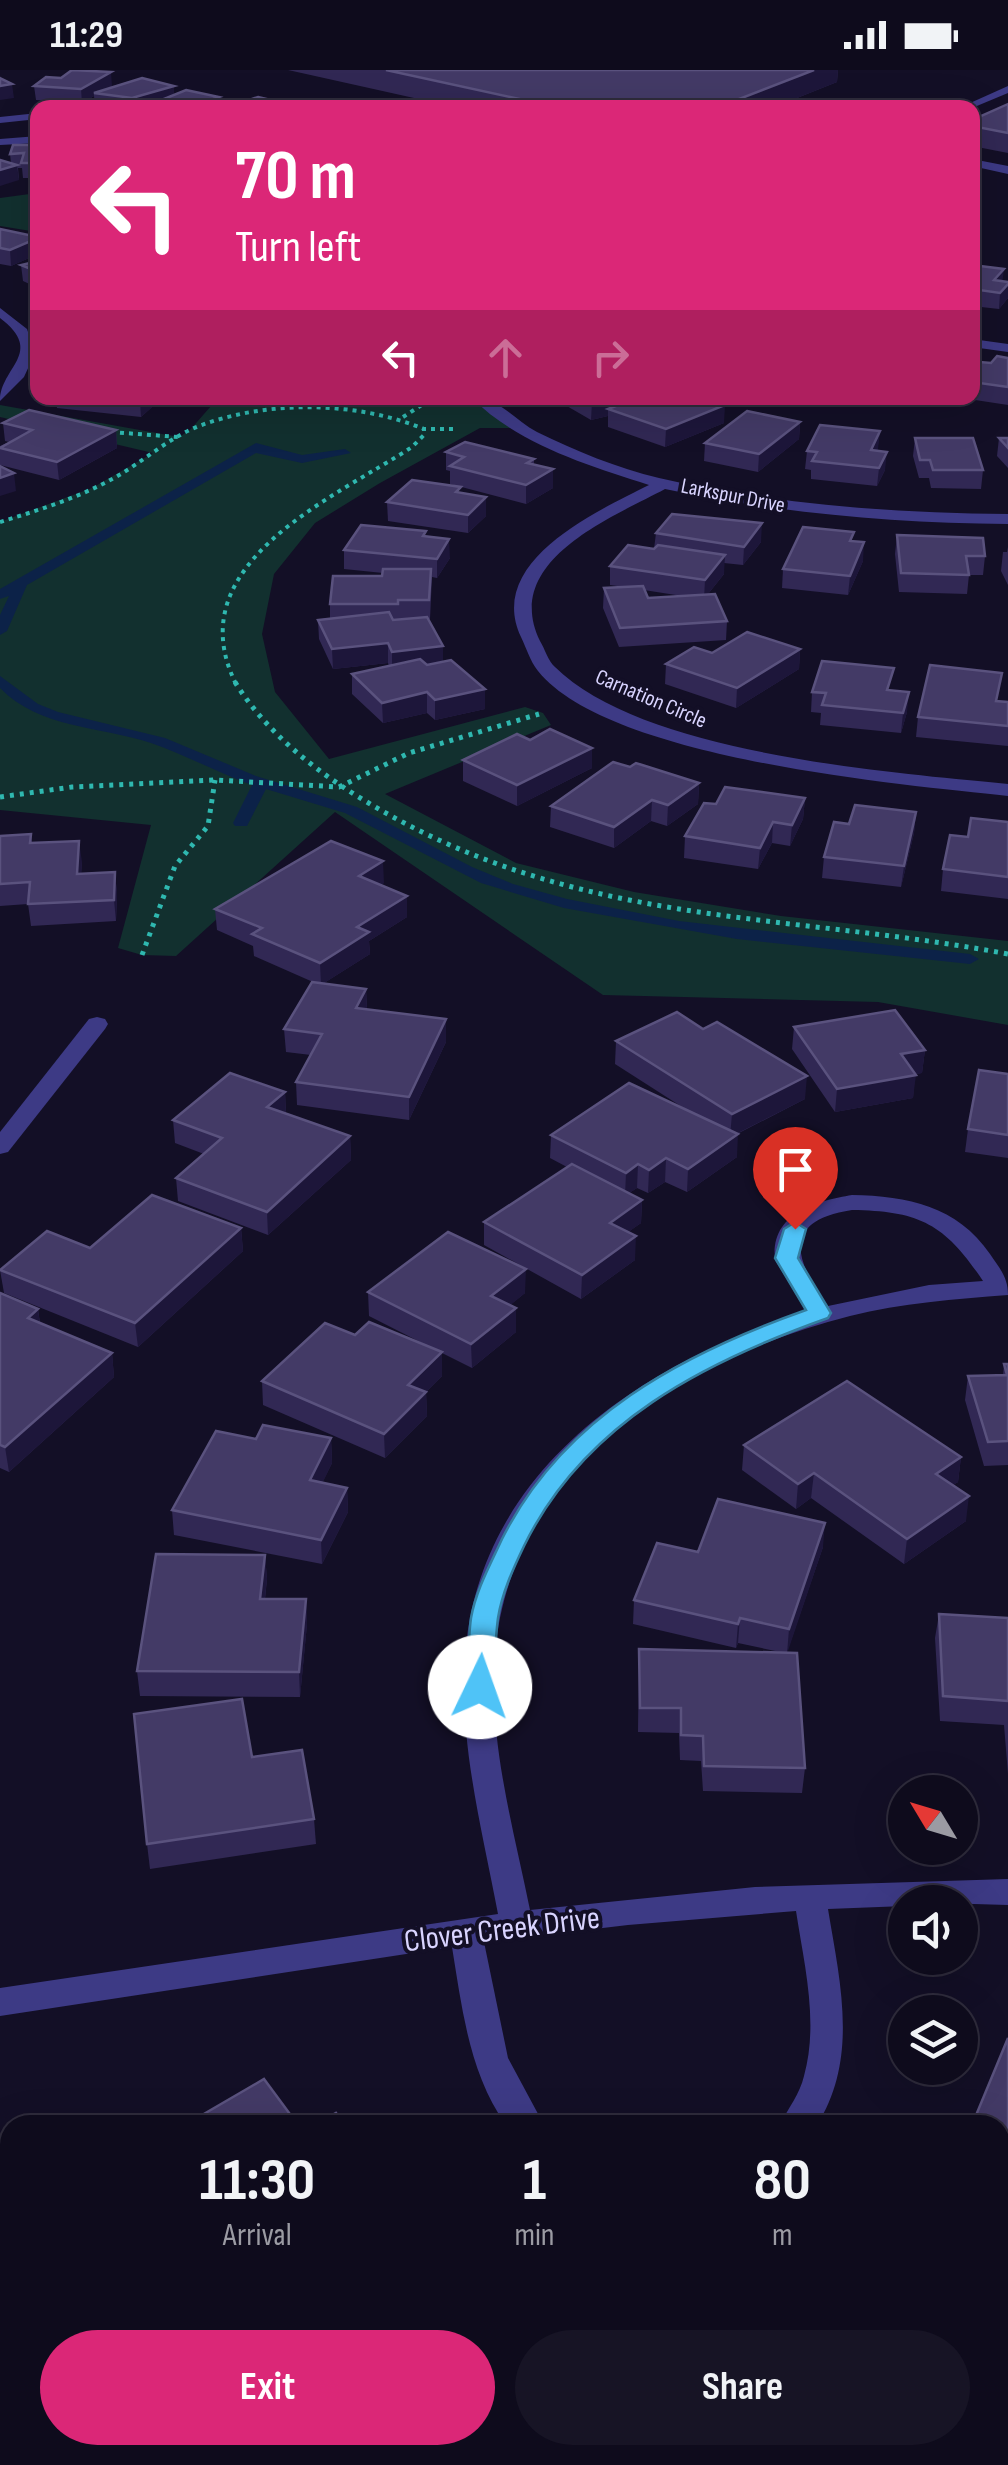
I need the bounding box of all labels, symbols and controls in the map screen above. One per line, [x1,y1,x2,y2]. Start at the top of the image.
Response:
text: 11:29 [50,13,123,58]
text: 70 m [235,135,356,219]
icon: left [70,140,200,270]
text: Turn left [235,220,361,275]
icon: left [373,330,428,385]
icon: ahead [478,330,533,385]
icon: right [583,330,638,385]
street label: Larkspur Drive [679,473,787,519]
street label: Carnation Circle [591,663,711,735]
pin [753,1127,838,1230]
icon: arrive [768,1142,823,1197]
position arrow [428,1635,532,1739]
north arrow [888,1775,978,1865]
map controls [888,1775,978,2085]
button: sound [888,1885,978,1975]
street label: Clover Creek Drive [402,1899,602,1961]
button: layers [888,1995,978,2085]
text: 11:30 [199,2145,315,2217]
text: 1 [523,2145,546,2217]
text: 80 [754,2145,811,2217]
text: Arrival [223,2216,292,2255]
text: min [514,2216,555,2255]
text: m [772,2216,793,2255]
button: Exit [40,2330,495,2445]
button: Share [515,2330,970,2445]

